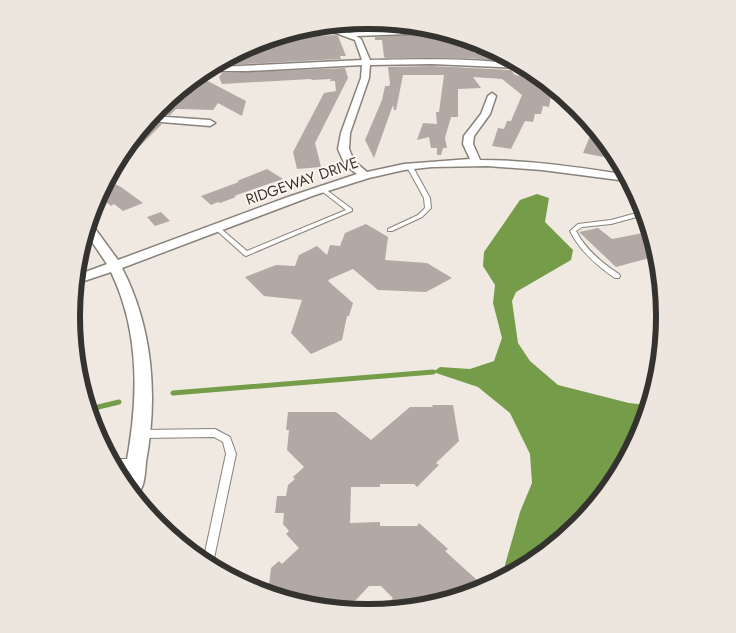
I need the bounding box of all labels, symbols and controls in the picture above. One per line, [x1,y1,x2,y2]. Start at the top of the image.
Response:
street label: RIDGEWAY DRIVE [243,151,361,211]

